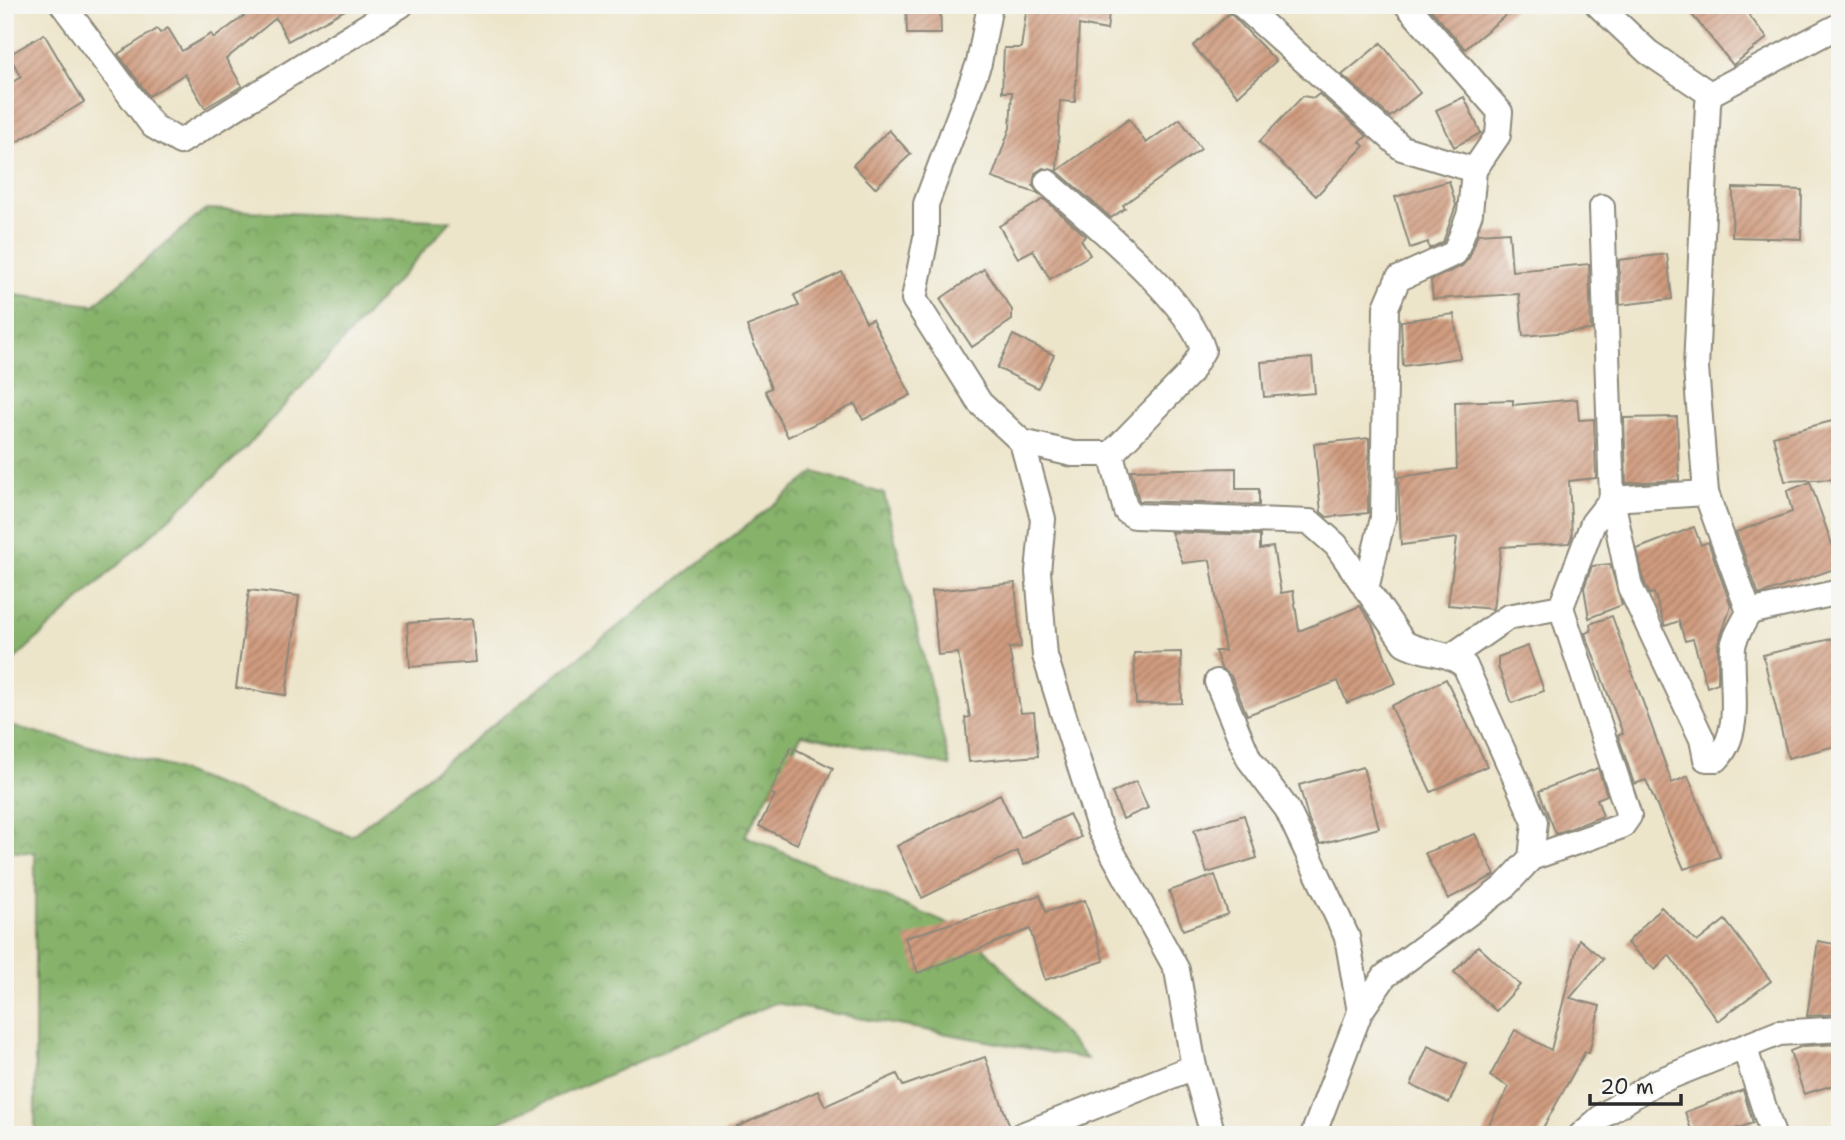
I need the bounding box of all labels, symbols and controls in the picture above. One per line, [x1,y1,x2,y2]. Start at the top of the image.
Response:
scale bar [1590,1063,1680,1107]
text: 20 m [1600,1073,1654,1101]

